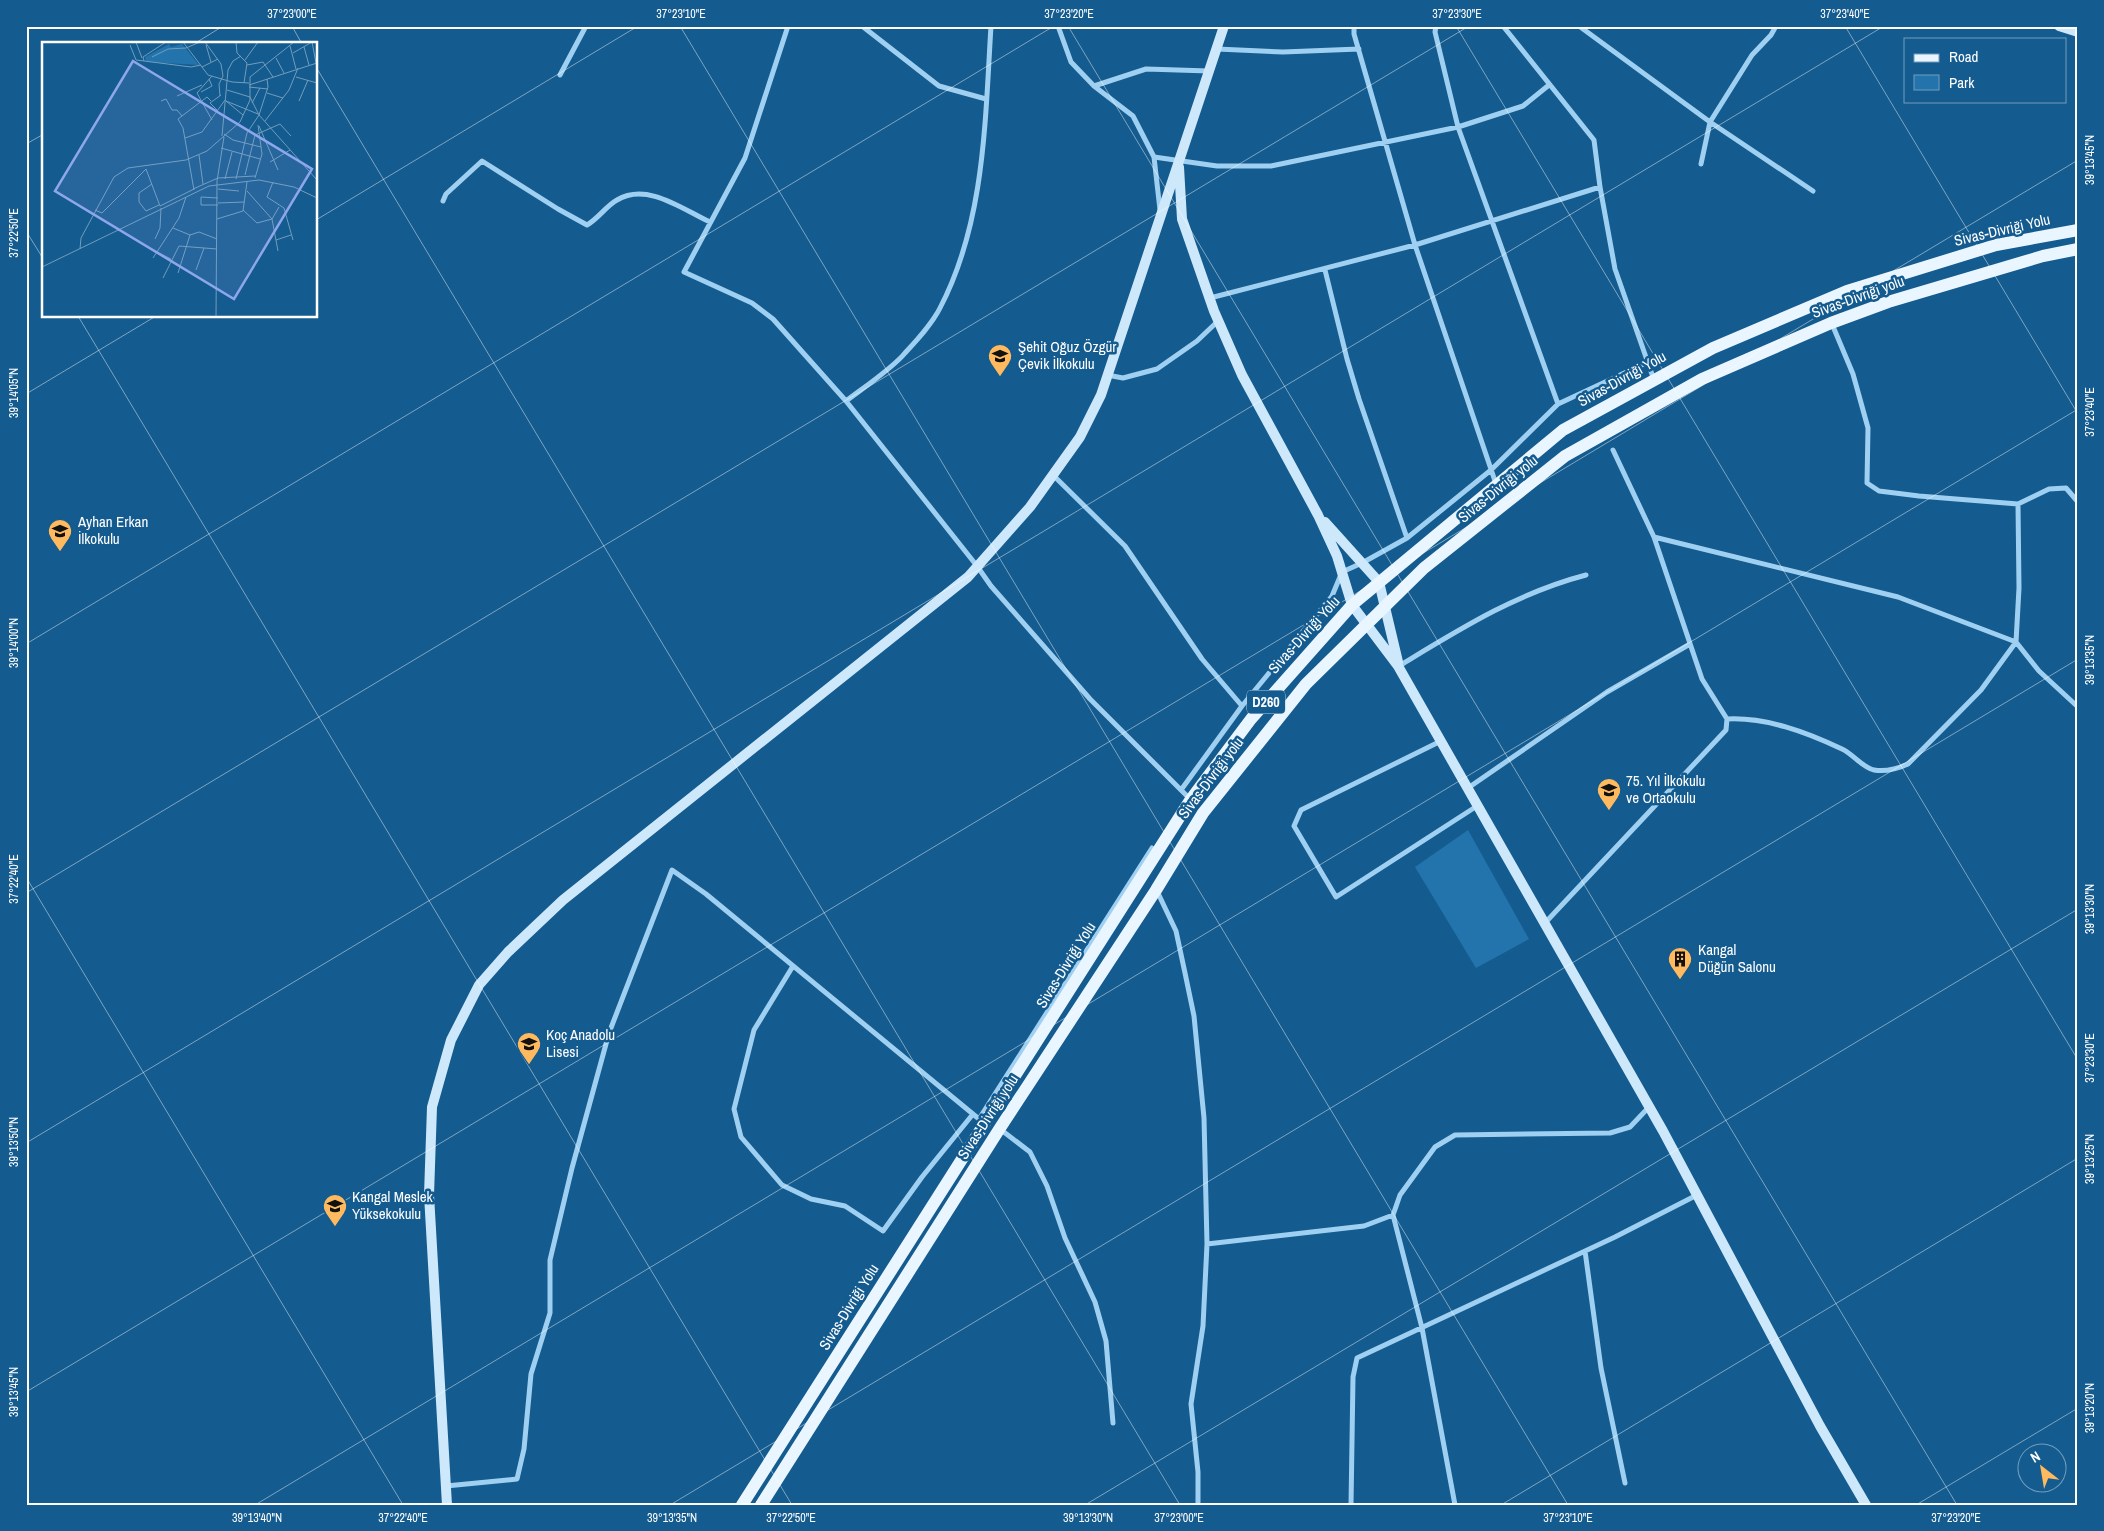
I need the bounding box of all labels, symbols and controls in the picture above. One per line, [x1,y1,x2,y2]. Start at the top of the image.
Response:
text: 37°23'00"E [267,6,317,22]
text: 37°23'10"E [656,6,706,22]
text: 37°23'20"E [1044,6,1094,22]
text: 37°23'30"E [1432,6,1482,22]
text: 37°23'40"E [1820,6,1870,22]
legend [1904,38,2066,102]
inset map [42,42,318,318]
text: Road [1949,46,1978,67]
text: Park [1949,72,1975,93]
text: 39°13'45"N [2082,135,2098,185]
text: 37°22'50"E [6,208,22,258]
street label: Sivas-Divriği Yolu [1952,208,2052,251]
street label: Sivas-Divriği yolu [1809,270,1907,323]
place label: Şehit Oğuz Özgür Çevik İlkokulu [1018,336,1116,374]
school or university icon: Şehit Oğuz Özgür Çevik İlkokulu [987,343,1013,377]
street label: Sivas-Divriği Yolu [1574,346,1670,411]
text: 39°14'05"N [6,368,22,418]
text: 37°23'40"E [2082,387,2098,437]
street label: Sivas-Divriği yolu [1453,450,1542,527]
place label: Ayhan Erkan İlkokulu [77,511,148,549]
school or university icon: Ayhan Erkan İlkokulu [47,518,73,552]
street label: Sivas-Divriği Yolu [1263,591,1344,678]
text: 39°14'00"N [6,618,22,668]
text: 39°13'35"N [2082,635,2098,685]
road number: D260 [1247,690,1285,714]
street label: Sivas-Divriği yolu [1173,733,1248,823]
place label: 75. Yıl İlkokulu ve Ortaokulu [1626,770,1705,808]
school or university icon: 75. Yıl İlkokulu ve Ortaokulu [1596,777,1622,811]
text: 37°22'40"E [6,854,22,904]
text: 39°13'30"N [2082,884,2098,934]
street label: Sivas-Divriği Yolu [1031,918,1100,1012]
place label: Kangal Düğün Salonu [1698,939,1776,977]
building icon: Kangal Düğün Salonu [1667,946,1693,980]
place label: Koç Anadolu Lisesi [546,1024,615,1062]
school or university icon: Koç Anadolu Lisesi [516,1031,542,1065]
text: 37°23'30"E [2082,1033,2098,1083]
street label: Sivas-Divriği yolu [952,1070,1023,1163]
text: 39°13'50"N [6,1117,22,1167]
text: 39°13'25"N [2082,1134,2098,1184]
place label: Kangal Meslek Yüksekokulu [352,1186,434,1224]
school or university icon: Kangal Meslek Yüksekokulu [322,1193,348,1227]
street label: Sivas-Divriği Yolu [814,1260,883,1354]
text: 39°13'45"N [6,1367,22,1417]
text: 39°13'20"N [2082,1383,2098,1433]
north arrow [2016,1444,2066,1494]
text: N [2027,1447,2043,1467]
text: 39°13'40"N [232,1510,282,1526]
text: 37°22'40"E [378,1510,428,1526]
text: 39°13'35"N [647,1510,697,1526]
text: 37°22'50"E [766,1510,816,1526]
text: 39°13'30"N [1063,1510,1113,1526]
text: 37°23'00"E [1154,1510,1204,1526]
text: 37°23'10"E [1543,1510,1593,1526]
text: 37°23'20"E [1931,1510,1981,1526]

